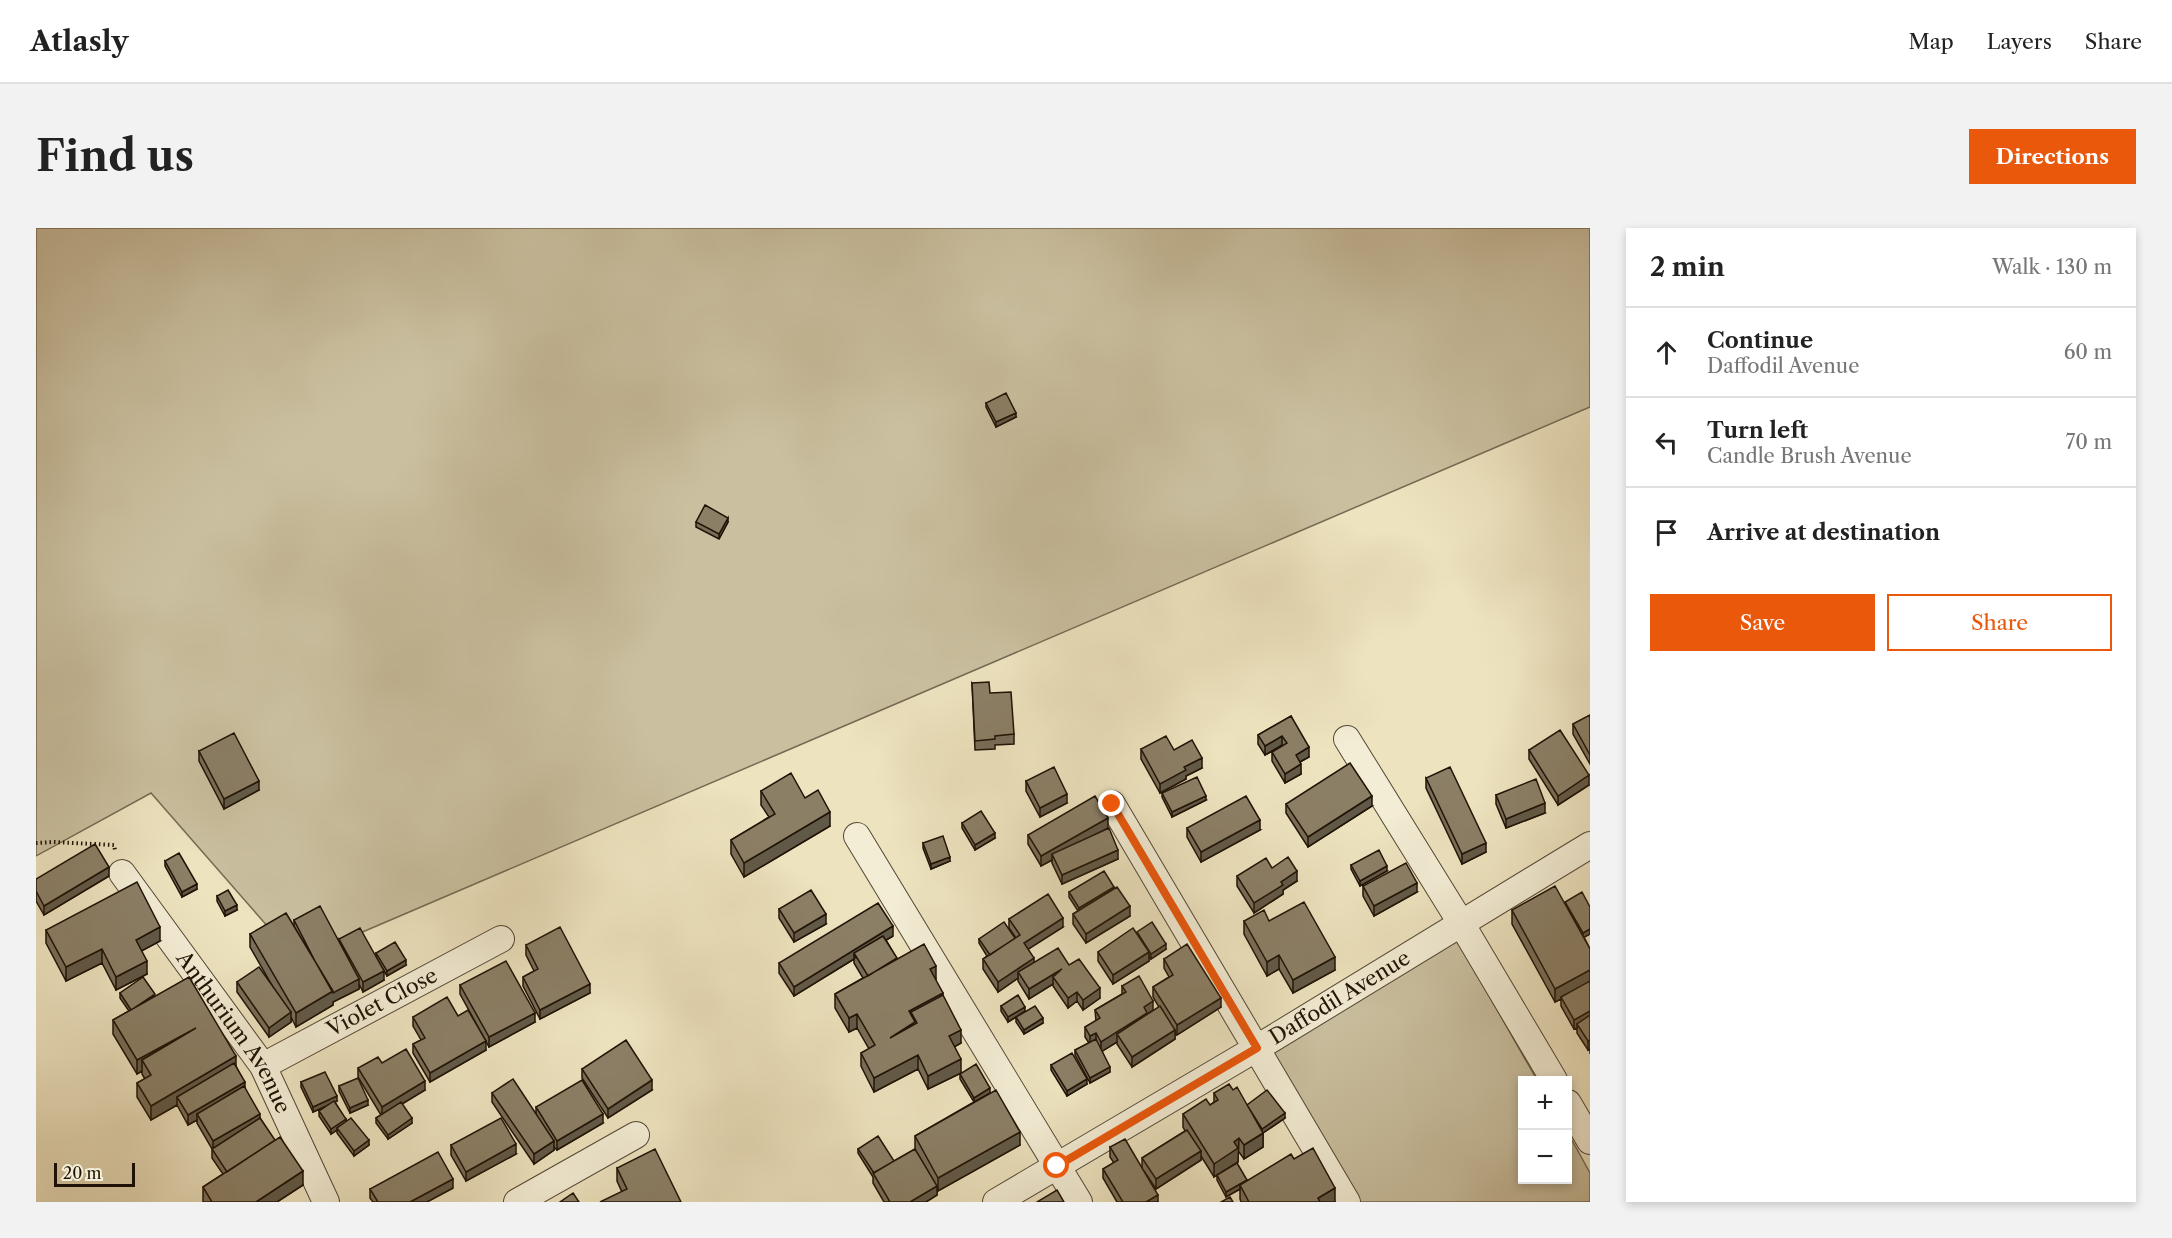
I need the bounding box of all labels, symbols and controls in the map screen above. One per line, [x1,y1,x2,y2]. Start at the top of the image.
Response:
text: Atlasly [30,24,129,58]
text: Map [1909,29,1954,54]
text: Layers [1987,29,2052,54]
text: Share [2085,29,2142,54]
button: Directions [1969,129,2136,184]
text: Find us [36,130,194,182]
text: 2 min [1650,251,1725,283]
text: Walk · 130 m [1992,255,2112,279]
text: Continue [1707,327,1813,354]
icon: ahead [1650,336,1683,369]
text: 60 m [2064,340,2112,364]
text: Daffodil Avenue [1707,354,1859,378]
text: Turn left [1707,417,1808,444]
icon: left [1650,426,1683,459]
text: 70 m [2066,430,2112,454]
text: Candle Brush Avenue [1707,444,1912,468]
icon: arrive [1650,516,1683,549]
text: Arrive at destination [1707,519,1940,546]
button: Save [1650,594,1875,651]
button: Share [1887,594,2112,651]
route end [1098,790,1124,816]
street label: Anthurium Avenue [171,945,296,1117]
street label: Daffodil Avenue [1265,945,1414,1049]
street label: Violet Close [321,962,441,1042]
map controls [1518,1076,1572,1184]
button: + [1518,1076,1572,1130]
button: − [1518,1130,1572,1184]
route start [1043,1152,1069,1178]
scale bar [54,1160,135,1188]
text: 20 m [63,1163,102,1183]

